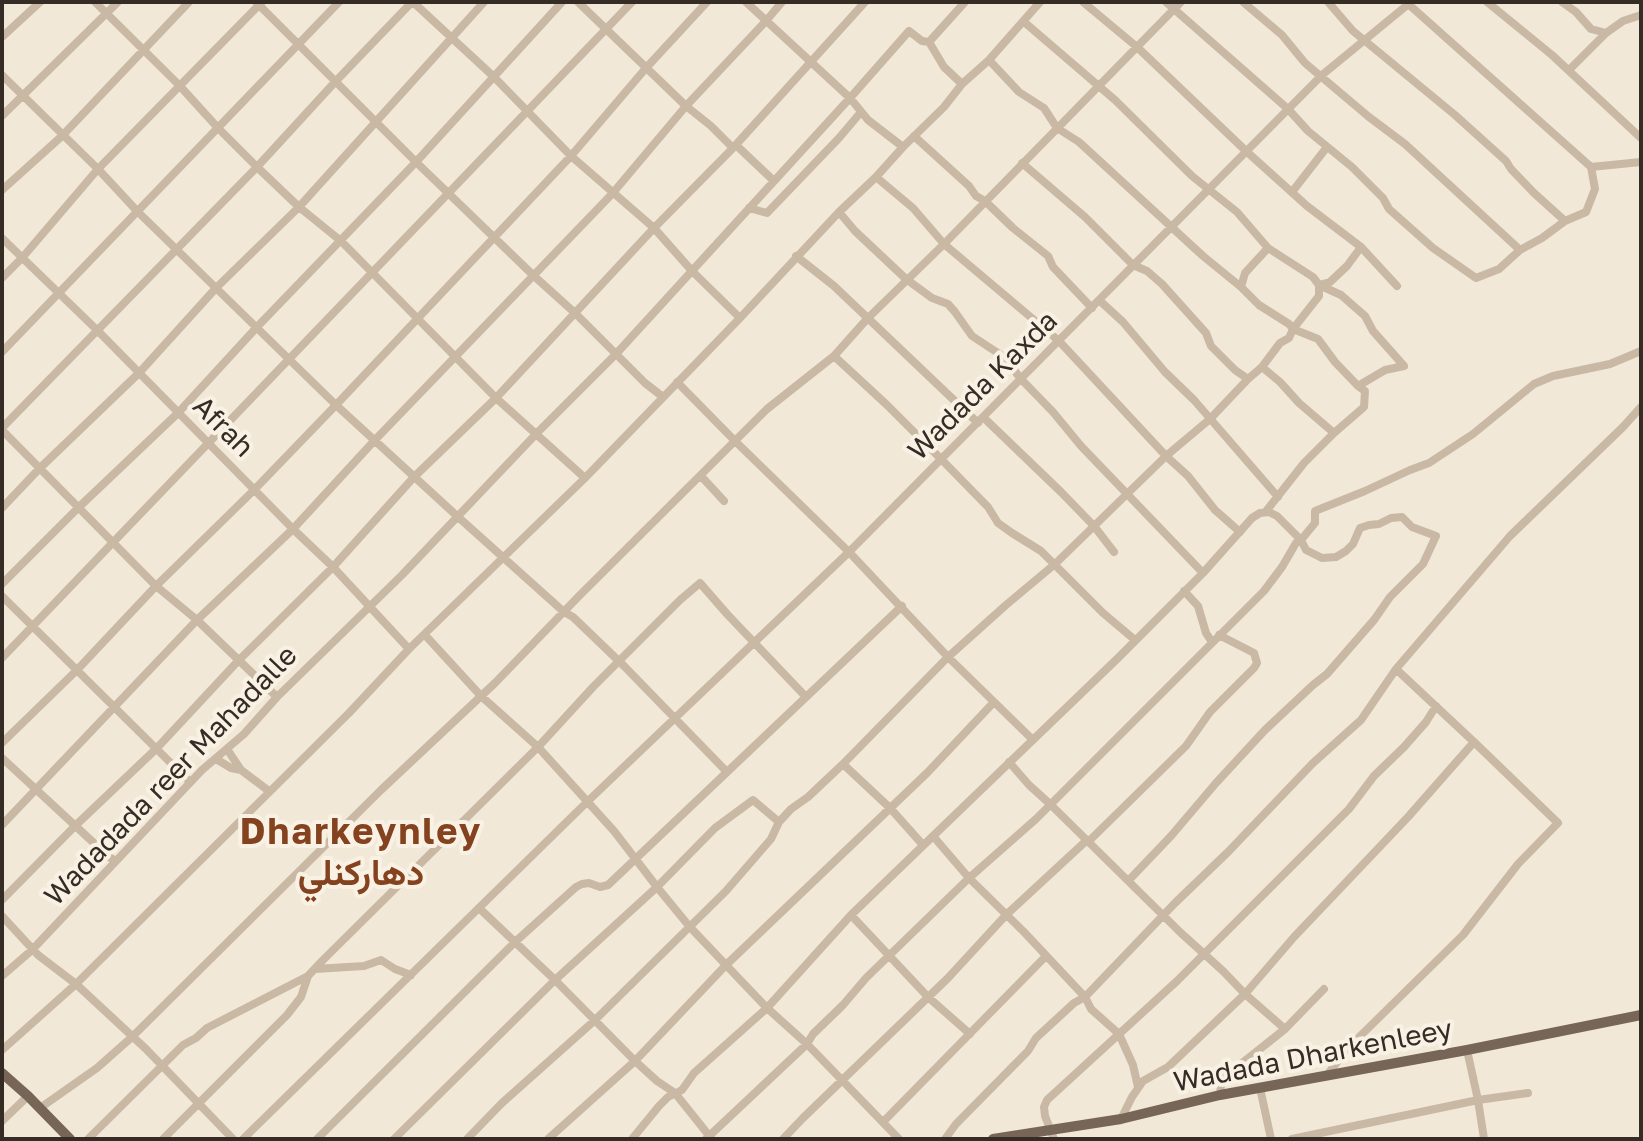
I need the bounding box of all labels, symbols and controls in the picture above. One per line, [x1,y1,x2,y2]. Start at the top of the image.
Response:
street label: Wadada Kaxda [901,304,1065,468]
street label: Afrah [186,390,260,464]
street label: Wadadada reer Mahadalle [38,639,304,913]
district label: Dharkeynley دهاركنلي [240,811,482,896]
street label: Wadada Dharkenleey [1171,1012,1455,1100]

